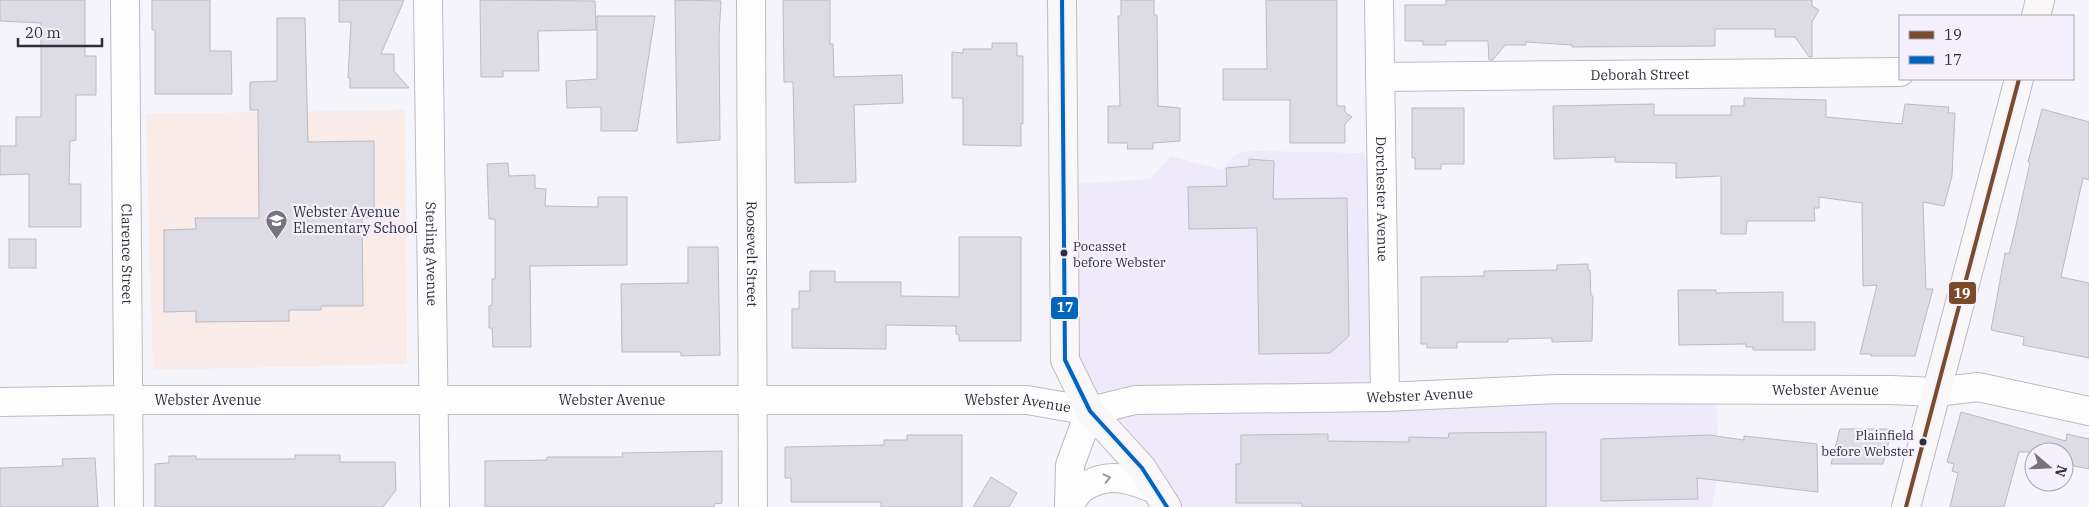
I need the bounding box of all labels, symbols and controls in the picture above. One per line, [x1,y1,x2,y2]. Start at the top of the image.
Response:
scale bar [18,15,101,47]
legend [1899,15,2074,80]
text: 20 m [25,23,61,42]
text: 19 [1944,25,1962,44]
text: 17 [1944,50,1962,69]
street label: Deborah Street [1590,65,1690,84]
street label: Dorchester Avenue [1372,136,1392,262]
street label: Roosevelt Street [743,201,761,307]
street label: Sterling Avenue [422,202,441,306]
street label: Clarence Street [118,203,136,305]
place label: Webster Avenue Elementary School [293,203,418,237]
school or university icon: Webster Avenue Elementary School [265,208,289,239]
place label: Pocasset before Webster [1073,238,1166,271]
marker: Pocasset before Webster [1059,248,1069,258]
line badge: 19 [1948,281,1977,305]
text: 19 [1954,284,1970,302]
line badge: 17 [1050,296,1079,320]
text: 17 [1057,298,1073,316]
street label: Webster Avenue [1772,381,1879,399]
street label: Webster Avenue [1366,384,1473,406]
street label: Webster Avenue [155,391,261,409]
street label: Webster Avenue [559,391,665,409]
street label: Webster Avenue [965,391,1072,416]
place label: Plainfield before Webster [1821,427,1914,460]
marker: Plainfield before Webster [1918,437,1928,447]
north arrow [2024,442,2074,492]
text: N [2051,463,2072,479]
one-way arrow [1103,474,1112,484]

